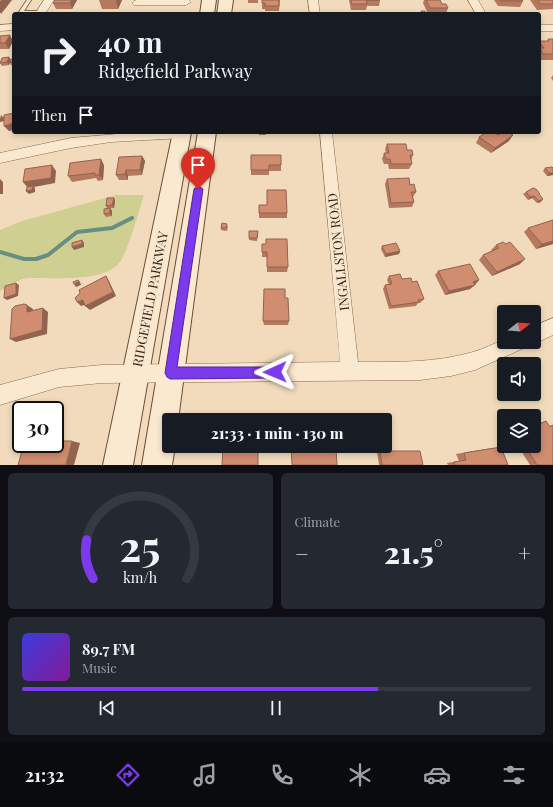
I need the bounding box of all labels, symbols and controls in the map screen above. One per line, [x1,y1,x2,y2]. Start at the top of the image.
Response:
text: 40 m [98,23,163,60]
icon: right [32,28,84,80]
text: Ridgefield Parkway [98,59,253,83]
icon: arrive [75,104,97,126]
text: Then [32,105,67,125]
pin [181,148,215,189]
icon: arrive [187,154,209,176]
street label: INGALLSTON ROAD [323,192,352,312]
street label: RIDGEFIELD PARKWAY [128,230,171,368]
north arrow [497,305,541,349]
map controls [497,305,541,453]
position arrow [254,351,296,393]
button: sound [497,357,541,401]
speed limit sign: 30 [12,401,64,453]
button: layers [497,409,541,453]
text: 21:33 · 1 min · 130 m [211,423,343,443]
text: Climate [295,513,340,530]
text: 25 [120,517,161,572]
text: 21.5° [384,532,443,572]
text: − [295,538,309,568]
text: + [518,538,531,568]
text: km/h [123,568,158,587]
text: 89.7 FM [82,639,135,659]
text: Music [82,659,117,676]
icon: previous [96,697,118,719]
icon: pause [265,697,287,719]
icon: next [435,697,457,719]
icon: directions [114,761,142,789]
icon: music [191,761,219,789]
icon: phone [268,761,296,789]
icon: climate [346,761,374,789]
icon: car [423,761,451,789]
icon: filters [500,761,528,789]
text: 21:32 [25,763,64,787]

